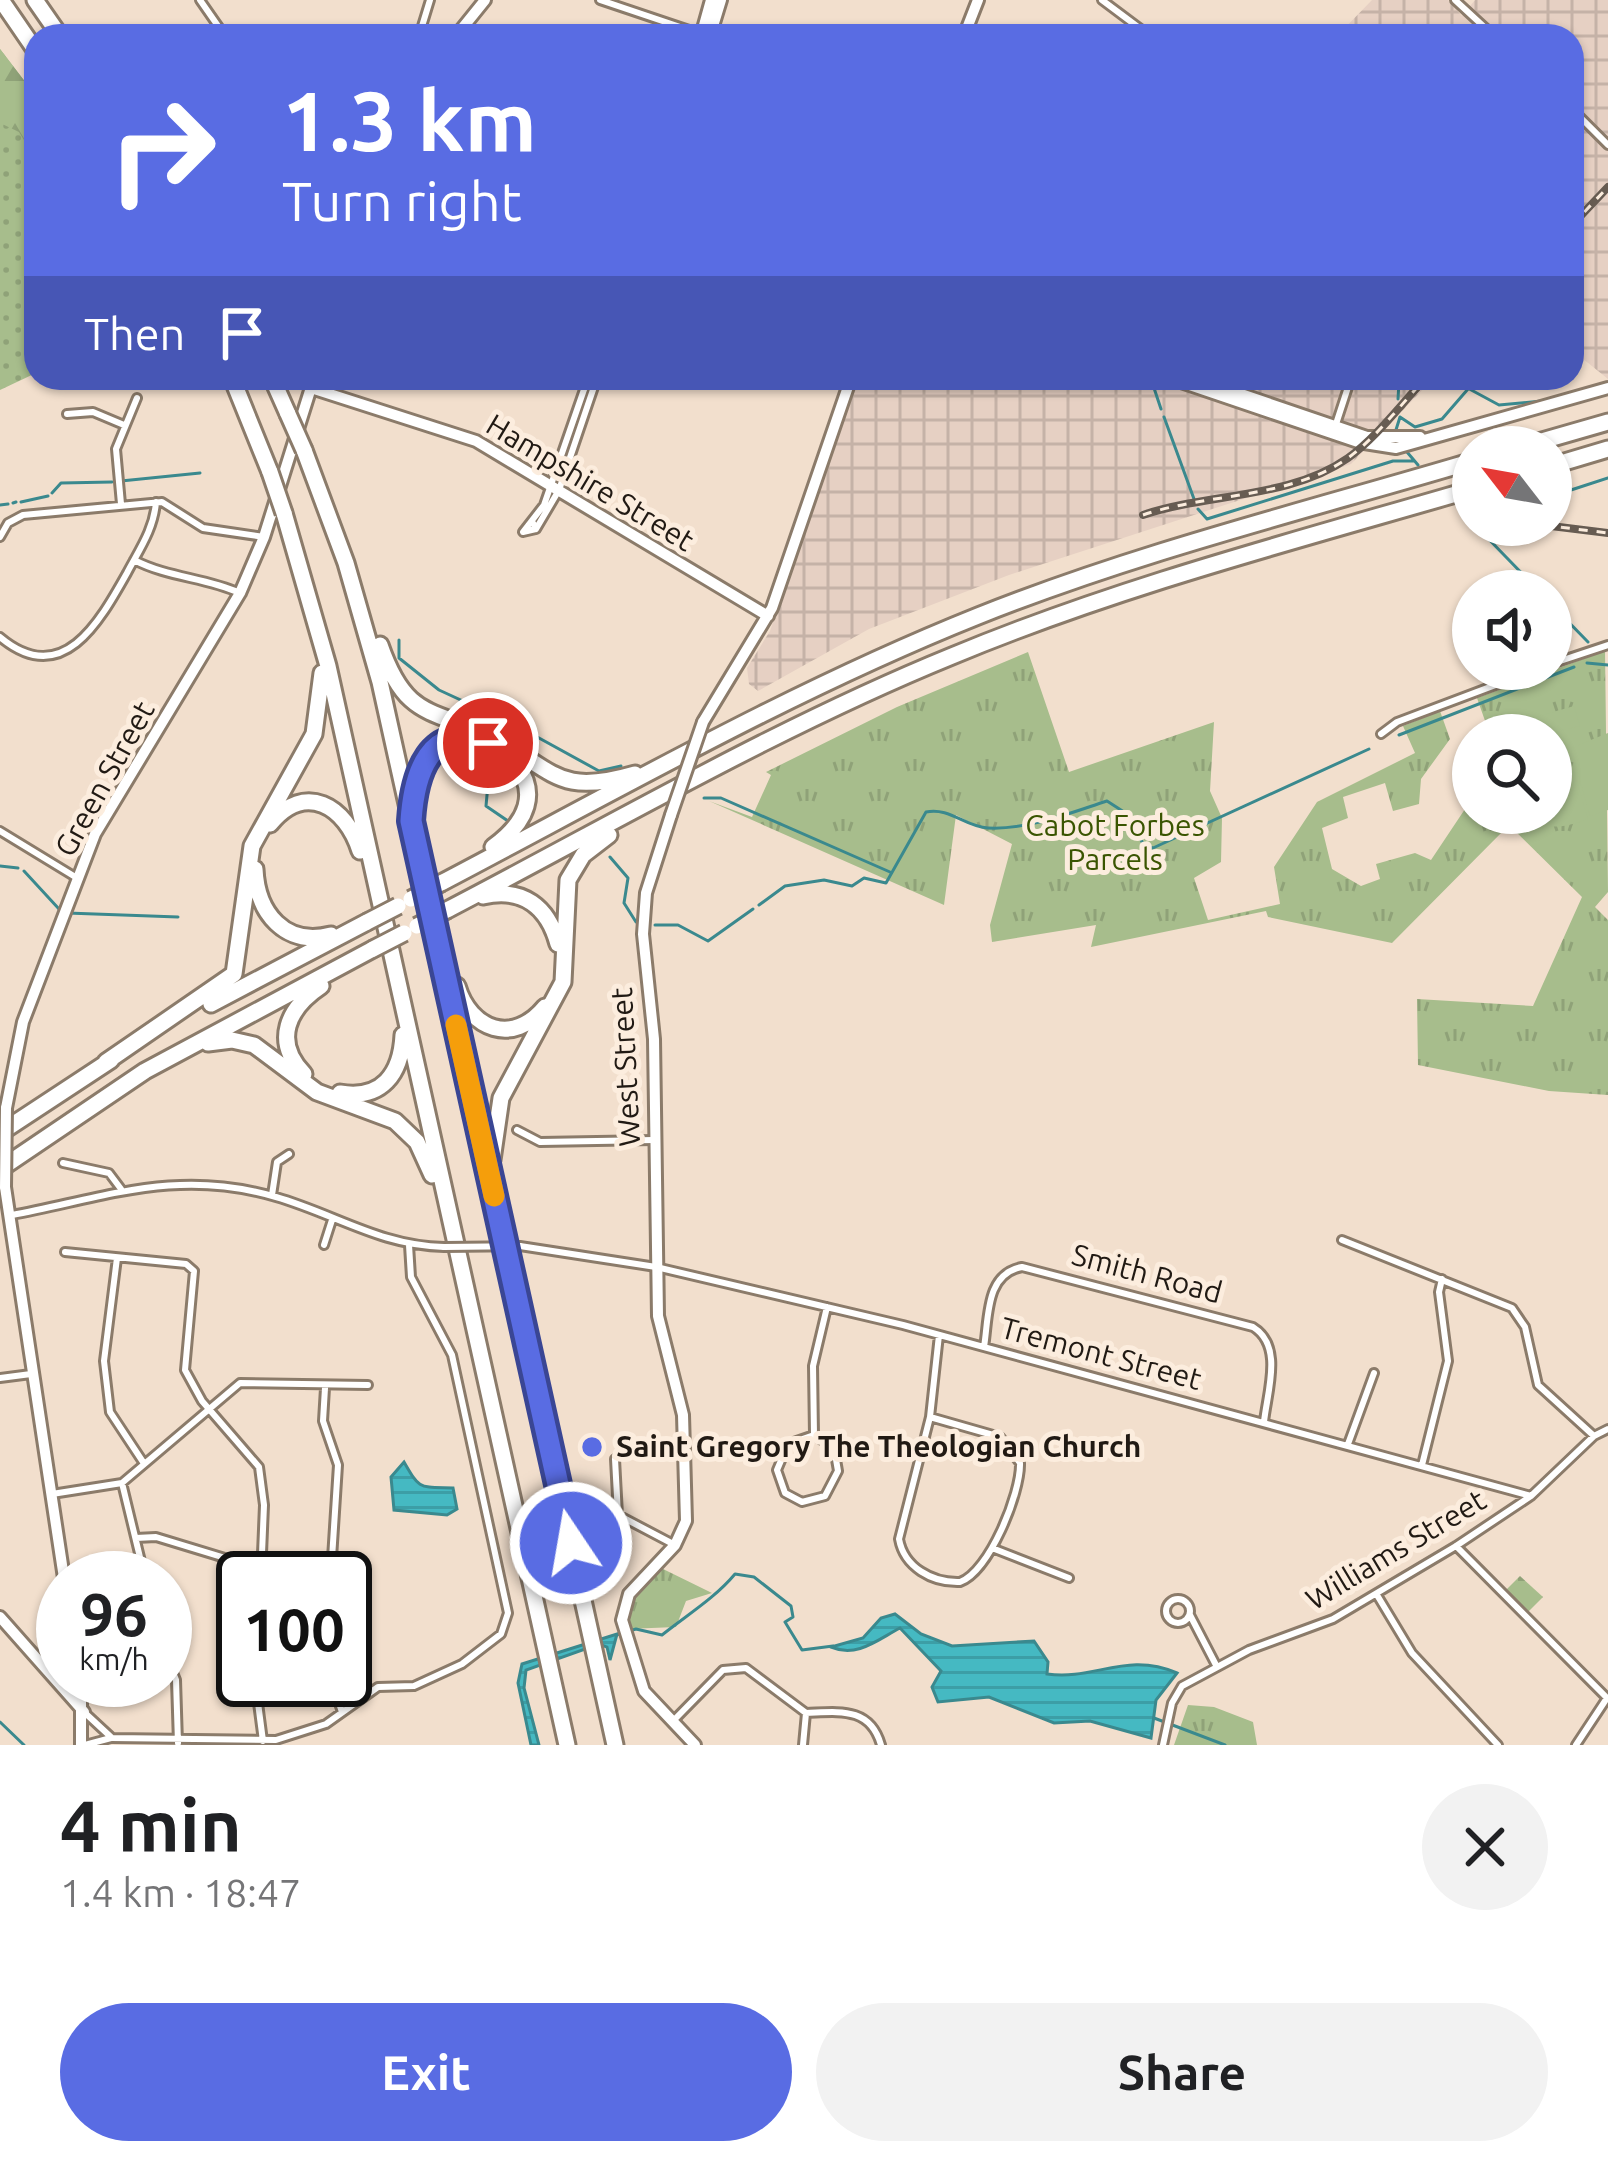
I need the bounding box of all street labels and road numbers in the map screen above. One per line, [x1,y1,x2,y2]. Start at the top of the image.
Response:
street label: Hampshire Street [481,407,700,558]
street label: Green Street [48,695,161,862]
street label: West Street [604,986,646,1147]
street label: Smith Road [1069,1237,1226,1309]
street label: Tremont Street [997,1310,1206,1396]
street label: Williams Street [1299,1482,1492,1616]

